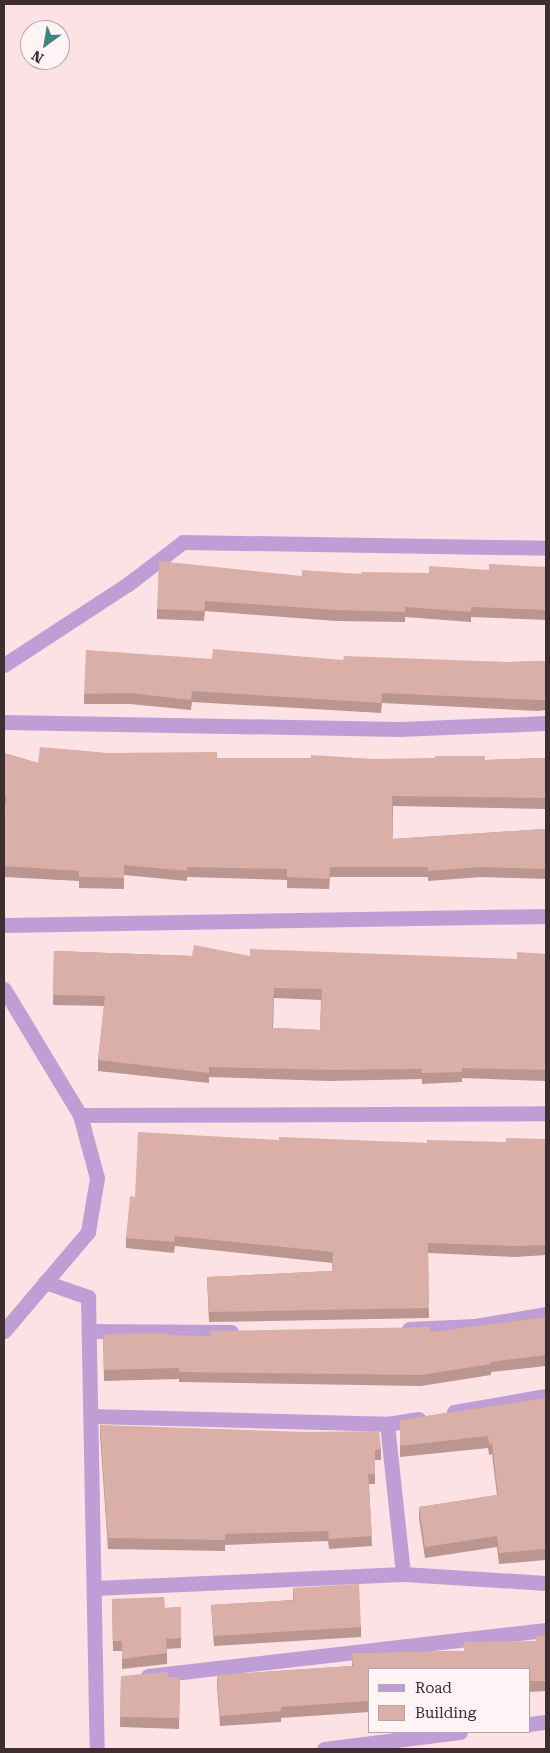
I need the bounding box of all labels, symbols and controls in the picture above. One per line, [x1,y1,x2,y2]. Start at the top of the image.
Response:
north arrow [20,20,70,70]
text: N [29,47,46,67]
legend [368,1668,530,1733]
text: Road [415,1679,452,1697]
text: Building [415,1704,476,1722]

